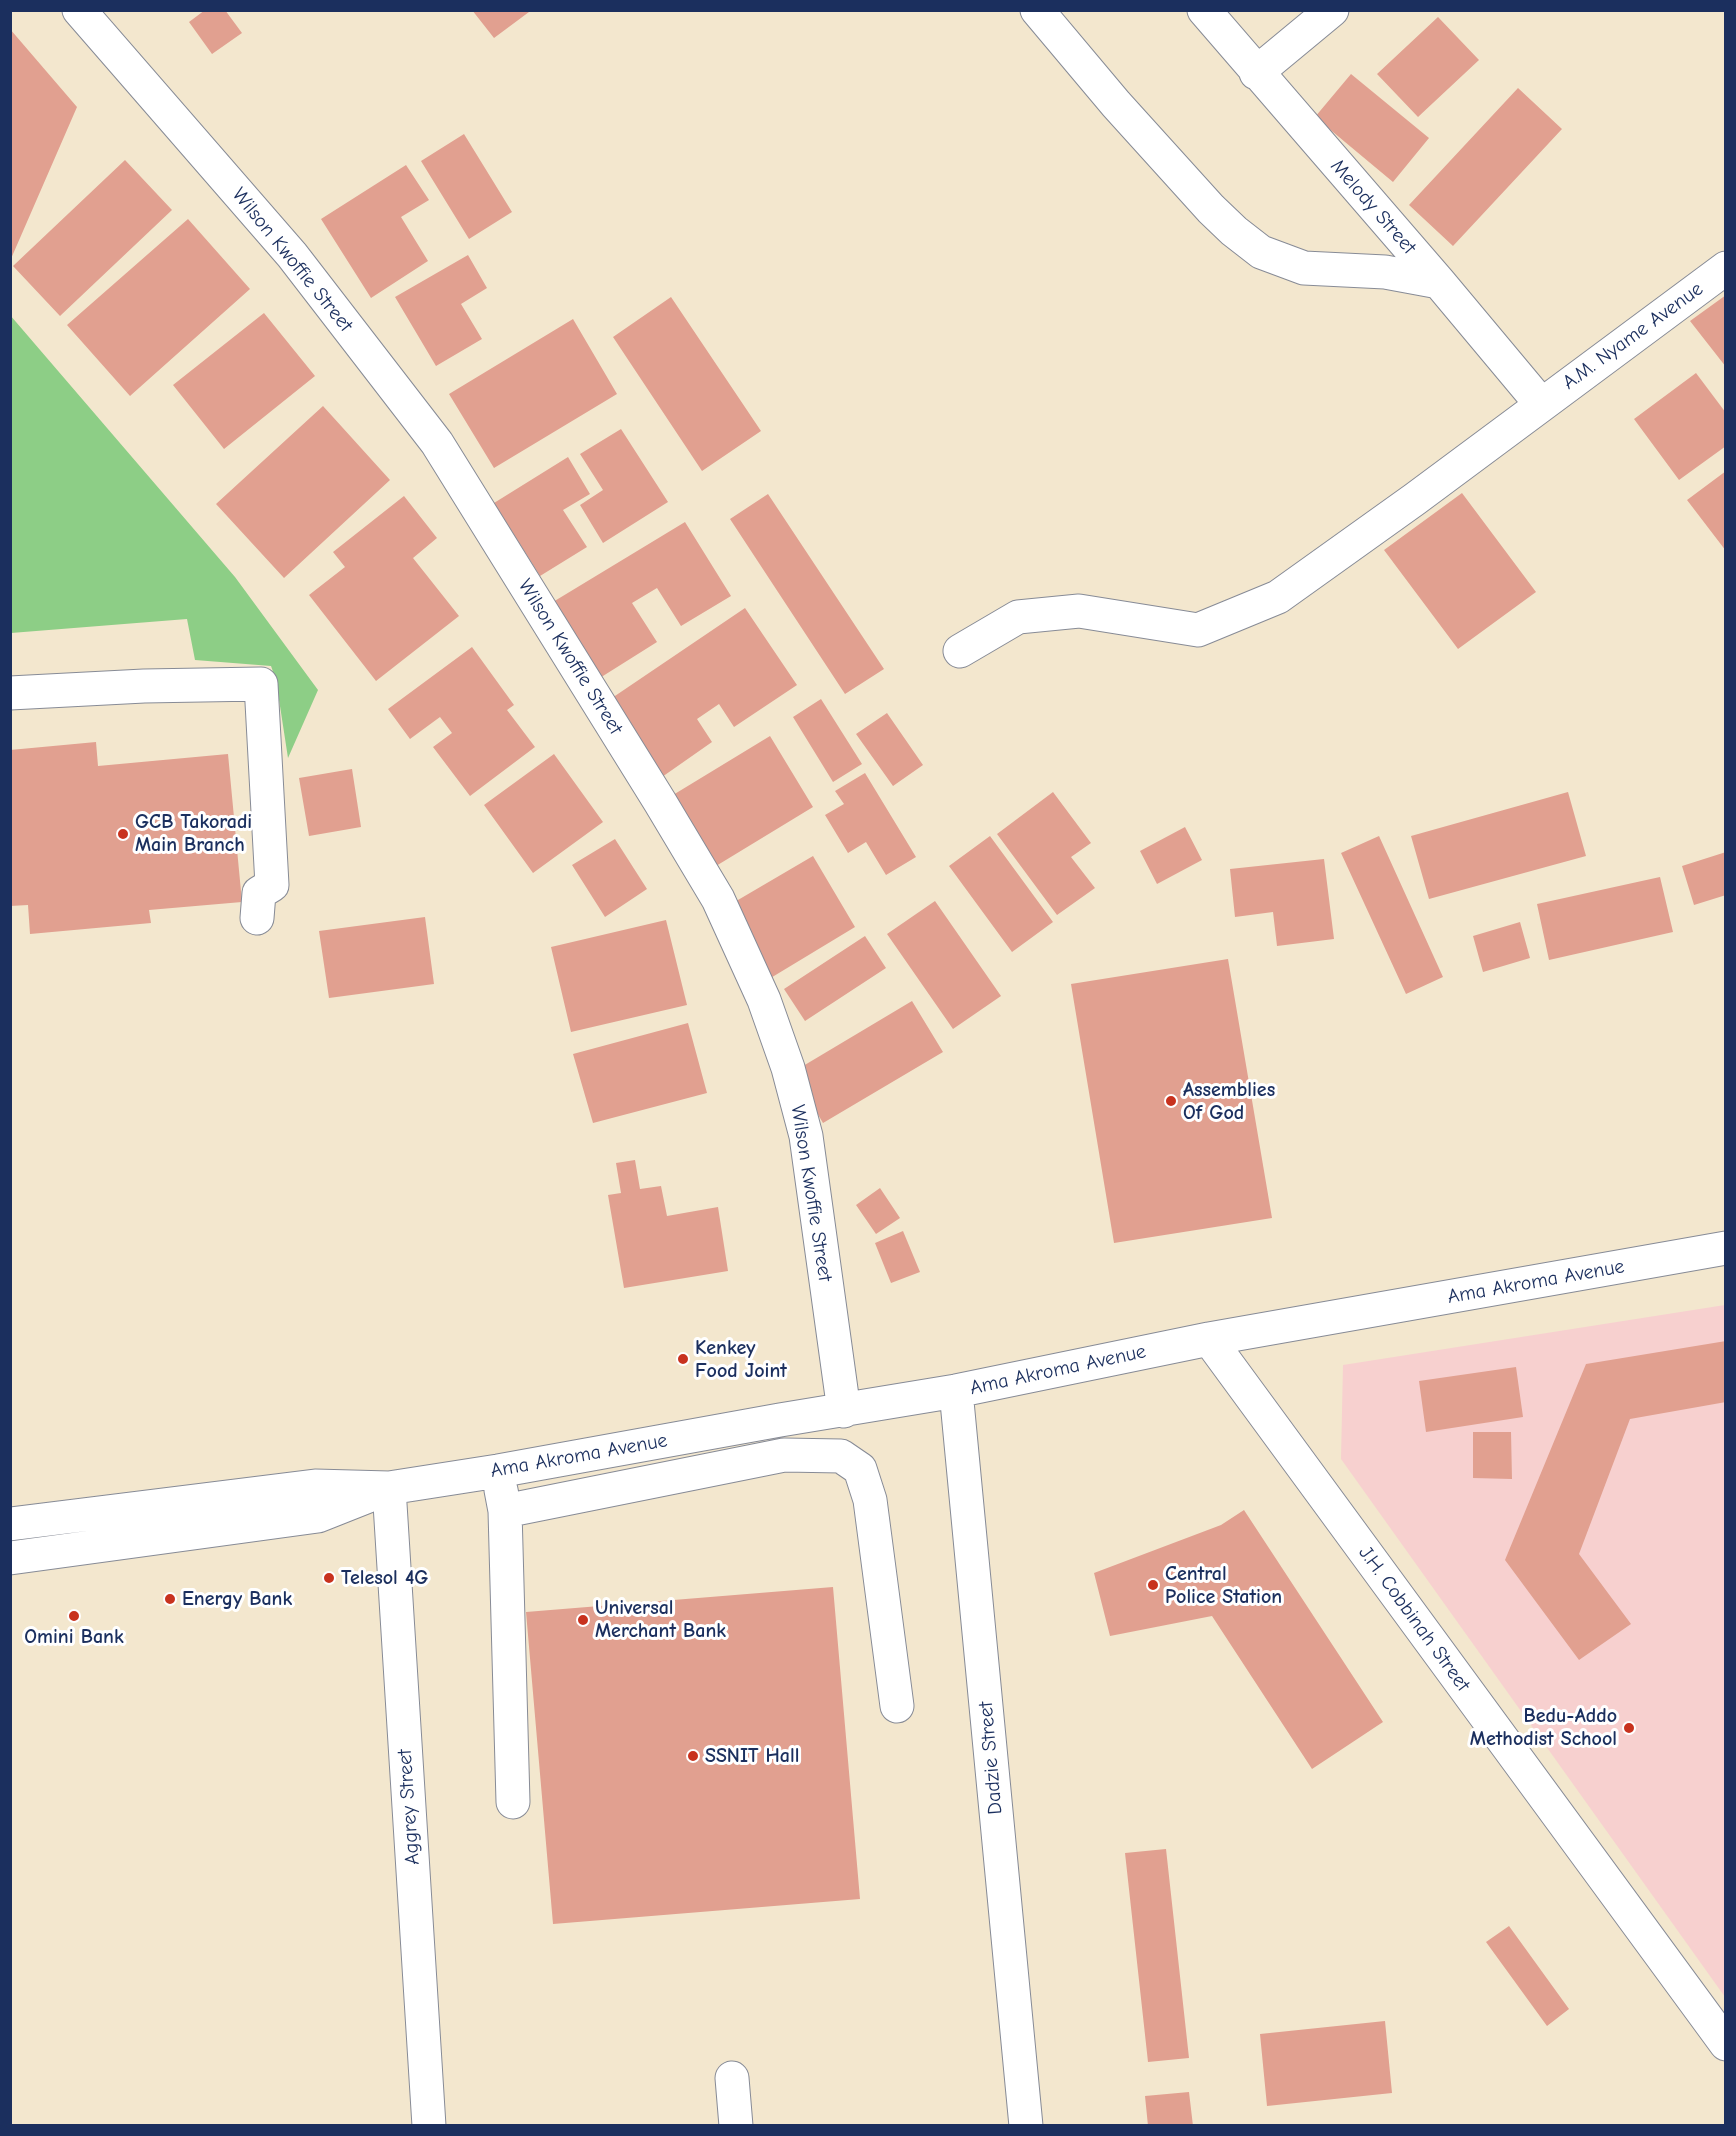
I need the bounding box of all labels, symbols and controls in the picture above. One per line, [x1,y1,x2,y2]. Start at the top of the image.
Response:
street label: Melody Street [1325,155,1421,259]
street label: Wilson Kwoffie Street [226,183,358,337]
street label: A.M. Nyame Avenue [1558,277,1708,395]
street label: Wilson Kwoffie Street [512,575,628,739]
place label: GCB Takoradi Main Branch [135,810,252,857]
marker: GCB Takoradi Main Branch [116,827,130,841]
place label: Assemblies Of God [1183,1078,1275,1125]
marker: Assemblies Of God [1164,1094,1178,1108]
street label: Wilson Kwoffie Street [785,1103,837,1283]
street label: Ama Akroma Avenue [1446,1255,1626,1309]
place label: Kenkey Food Joint [695,1336,787,1383]
street label: Ama Akroma Avenue [968,1340,1148,1400]
marker: Kenkey Food Joint [676,1352,690,1366]
street label: Ama Akroma Avenue [489,1429,669,1483]
street label: J.H. Cobbinah Street [1353,1542,1475,1696]
place label: Central Police Station [1165,1562,1282,1609]
place label: Telesol 4G [341,1566,428,1590]
marker: Telesol 4G [322,1571,336,1585]
marker: Central Police Station [1146,1578,1160,1592]
place label: Energy Bank [182,1587,292,1611]
marker: Energy Bank [163,1592,177,1606]
place label: Universal Merchant Bank [595,1596,726,1643]
marker: Omini Bank [67,1609,81,1623]
marker: Universal Merchant Bank [576,1613,590,1627]
place label: Omini Bank [24,1625,124,1649]
street label: Dadzie Street [974,1700,1008,1816]
place label: Bedu-Addo Methodist School [1470,1704,1617,1751]
marker: Bedu-Addo Methodist School [1622,1721,1636,1735]
place label: SSNIT Hall [705,1744,799,1768]
street label: Aggrey Street [393,1748,425,1866]
marker: SSNIT Hall [686,1749,700,1763]

